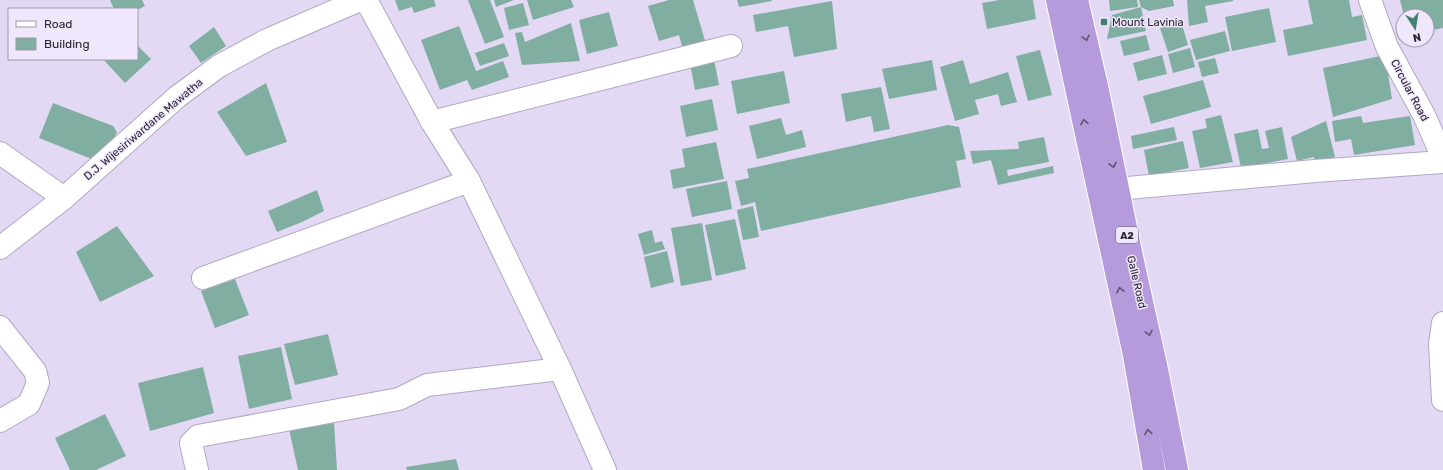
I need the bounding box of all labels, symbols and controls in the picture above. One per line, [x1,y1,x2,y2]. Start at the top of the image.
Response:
legend [8,8,138,60]
north arrow [1395,8,1435,48]
place label: Mount Lavinia [1112,16,1184,29]
text: Road [44,17,72,31]
marker: Mount Lavinia [1099,17,1109,27]
text: N [1412,30,1422,44]
one-way arrow [1081,35,1089,41]
text: Building [44,37,90,51]
street label: Circular Road [1388,57,1431,123]
street label: D.J. Wijesiriwardane Mawatha [81,76,205,183]
one-way arrow [1080,119,1088,125]
one-way arrow [1108,162,1117,168]
road number: A2 [1116,227,1138,243]
street label: Galle Road [1124,254,1149,310]
one-way arrow [1116,287,1124,293]
one-way arrow [1144,330,1153,337]
one-way arrow [1144,428,1152,435]

